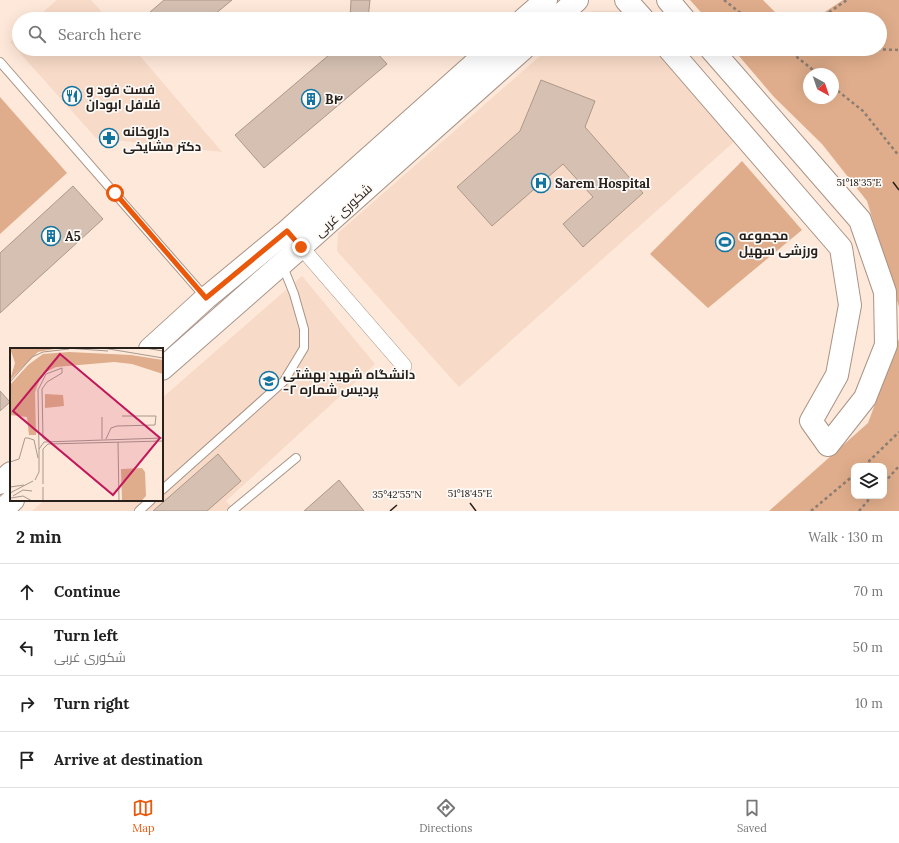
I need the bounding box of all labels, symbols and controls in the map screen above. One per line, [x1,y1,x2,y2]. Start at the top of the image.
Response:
search box [12,12,887,56]
icon: search [26,23,48,45]
text: Search here [58,25,141,44]
north arrow [803,68,839,104]
place label: فست فود و فلافل ابودان [86,81,161,113]
restaurant icon: فست فود و فلافل ابودان [61,85,83,107]
building icon: B۴ [300,88,322,110]
place label: B۴ [325,91,344,108]
place label: داروخانه دکتر مشایخی [123,123,201,155]
pharmacy icon: داروخانه دکتر مشایخی [98,127,120,149]
hospital icon: Sarem Hospital [530,172,552,194]
place label: Sarem Hospital [555,175,650,192]
text: 51°18'35"E [836,176,882,189]
street label: شکوری غربی [311,180,376,241]
route start [106,184,124,202]
building icon: A5 [40,225,62,247]
place label: مجموعه ورزشی سهیل [739,227,818,259]
place label: A5 [65,228,81,245]
sports icon: مجموعه ورزشی سهیل [714,231,736,253]
route end [292,238,310,256]
inset map [10,348,163,501]
place label: دانشگاه شهید بهشتی -پردیس شماره ۲ [283,366,415,399]
school or university icon: دانشگاه شهید بهشتی -پردیس شماره ۲ [258,370,280,392]
map controls [851,463,887,499]
button: layers [851,463,887,499]
text: 51°18'45"E [448,487,492,500]
text: 35°42'55"N [372,488,422,501]
text: 2 min [16,526,62,548]
text: Walk · 130 m [808,529,883,546]
icon: ahead [16,581,38,603]
text: Continue [54,582,120,601]
text: 70 m [854,583,883,600]
text: Turn left [54,626,118,645]
icon: left [16,637,38,659]
text: 50 m [853,639,883,656]
text: شکوری غربی [54,649,126,666]
icon: right [16,693,38,715]
text: Turn right [54,694,130,713]
text: 10 m [855,695,883,712]
icon: arrive [16,749,38,771]
text: Arrive at destination [54,750,203,769]
tab: Map [132,797,155,835]
tab: Directions [419,797,472,835]
tab: Saved [737,797,767,835]

